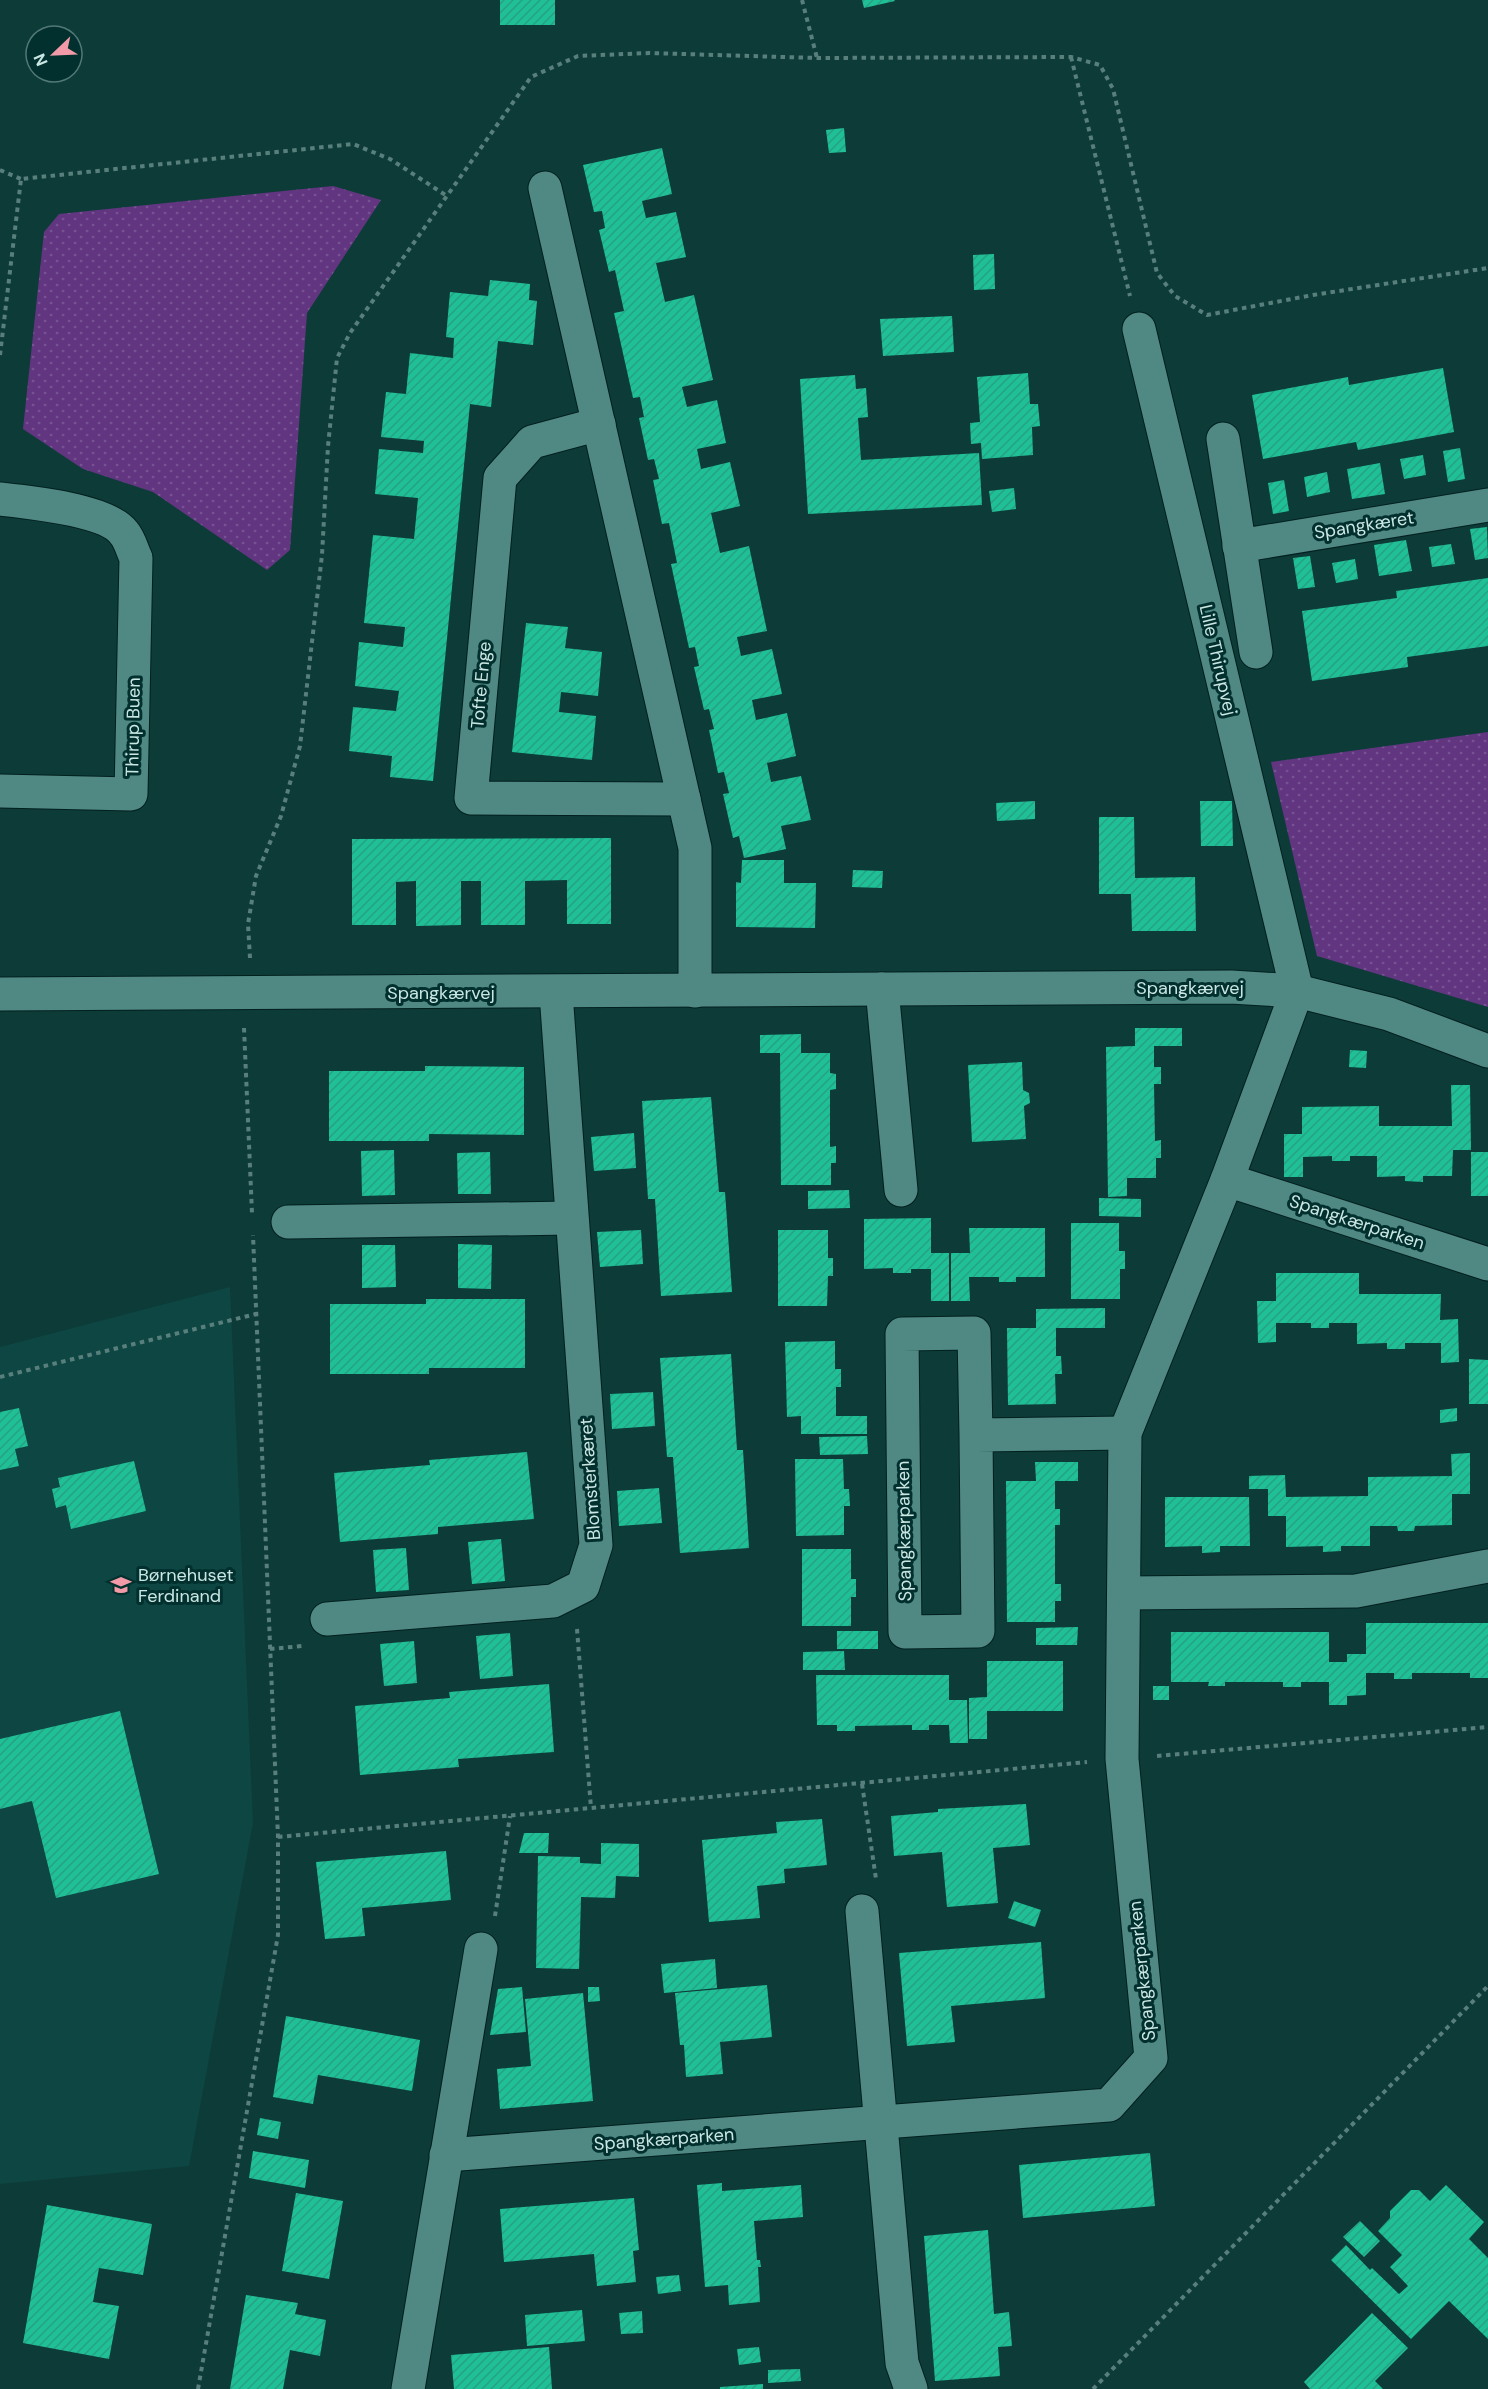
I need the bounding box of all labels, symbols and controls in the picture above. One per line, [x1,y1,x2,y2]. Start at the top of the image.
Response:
north arrow [24,24,84,84]
text: N [29,50,53,69]
street label: Spangkæret [1312,505,1416,545]
street label: Lille Thirupvej [1194,602,1242,718]
street label: Tofte Enge [465,640,497,730]
street label: Thirup Buen [120,677,146,777]
street label: Spangkærvej [1136,976,1244,1000]
street label: Spangkærvej [387,981,495,1005]
street label: Spangkærparken [1286,1189,1428,1255]
street label: Blomsterkæret [574,1417,606,1541]
street label: Spangkærparken [891,1460,917,1602]
place label: Børnehuset Ferdinand [138,1563,234,1608]
school or university icon: Børnehuset Ferdinand [109,1573,133,1597]
street label: Spangkærparken [1123,1900,1161,2042]
street label: Spangkærparken [593,2122,735,2156]

